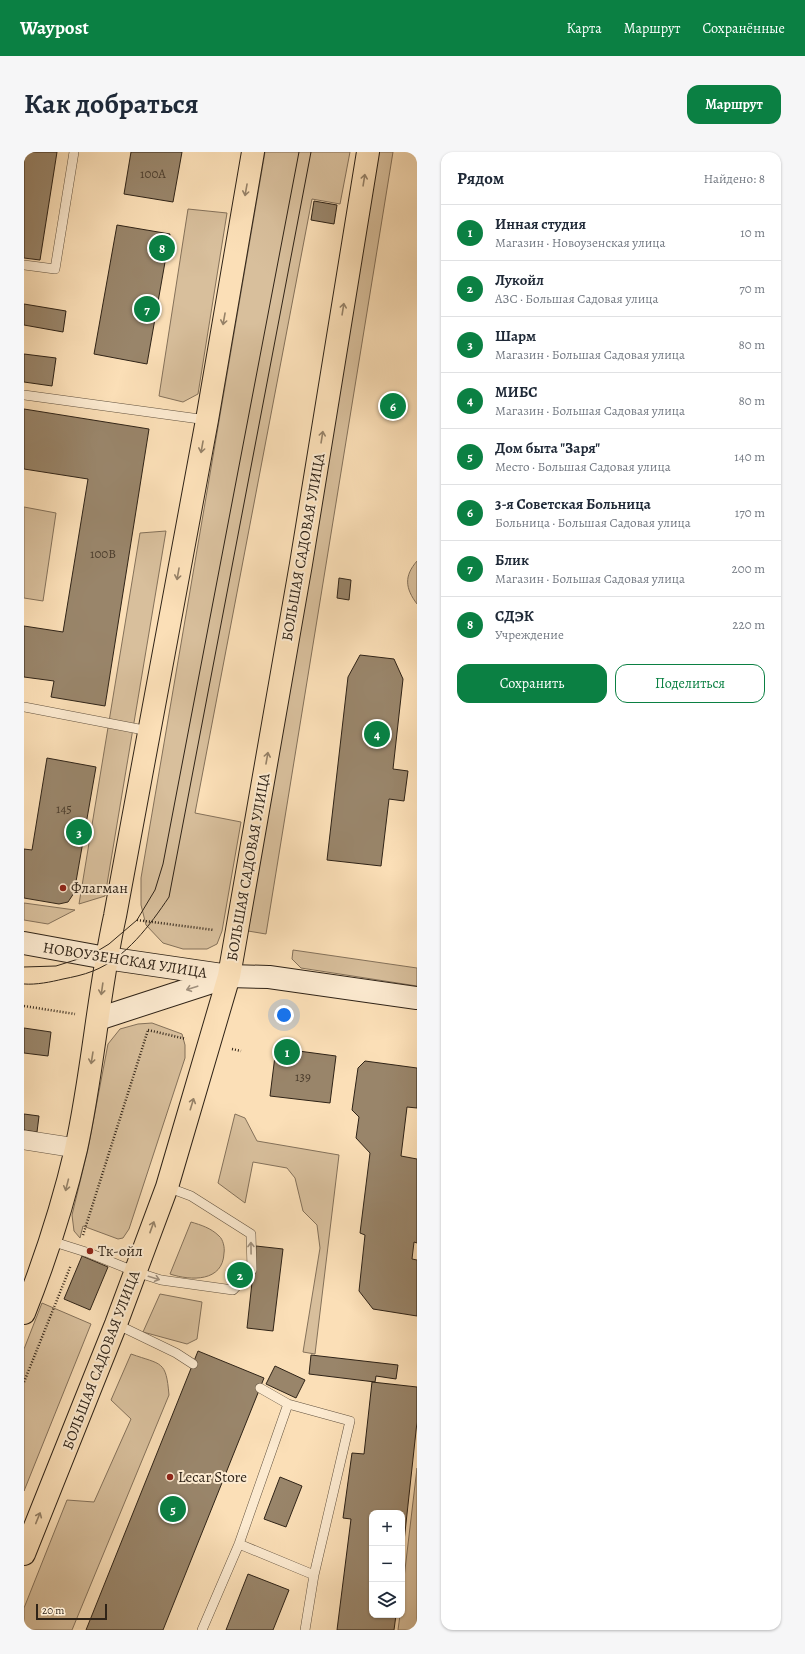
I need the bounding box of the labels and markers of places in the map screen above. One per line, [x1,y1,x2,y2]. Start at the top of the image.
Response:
pin: 8 [149,233,175,263]
pin: 7 [134,294,160,324]
pin: 6 [380,391,406,421]
pin: 4 [364,719,390,749]
pin: 3 [66,817,92,847]
place label: Флагман [71,878,128,898]
marker: Флагман [58,883,68,893]
pin: 1 [274,1037,300,1067]
place label: Тк-ойл [98,1241,143,1261]
marker: Тк-ойл [85,1246,95,1256]
pin: 2 [227,1260,253,1290]
place label: Lecar Store [178,1467,247,1487]
marker: Lecar Store [165,1472,175,1482]
pin: 5 [160,1494,186,1524]

